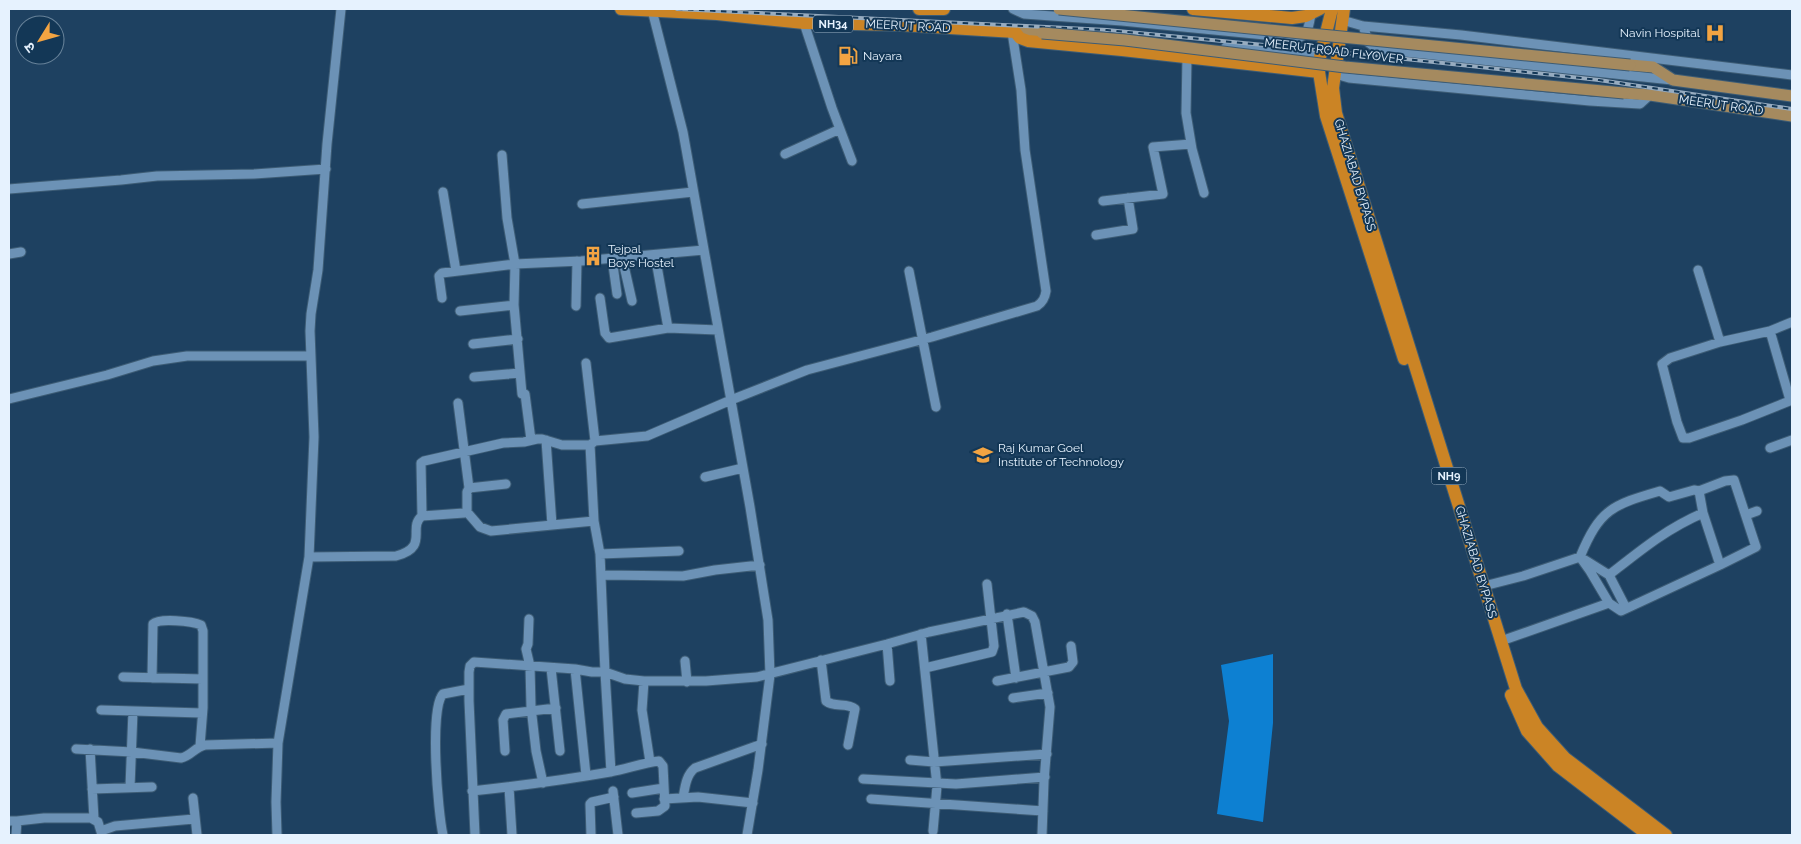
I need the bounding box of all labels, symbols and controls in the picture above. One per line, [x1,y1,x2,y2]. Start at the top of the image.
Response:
north arrow [15,15,65,65]
road number: NH34 [813,15,853,32]
street label: MEERUT ROAD [865,17,951,35]
hospital icon: Navin Hospital [1704,22,1726,44]
place label: Navin Hospital [1620,26,1701,40]
street label: MEERUT ROAD FLYOVER [1264,36,1405,67]
text: उ [20,39,38,56]
fuel station icon: Nayara [837,45,859,67]
place label: Nayara [863,49,902,63]
street label: MEERUT ROAD [1678,92,1765,118]
street label: GHAZIABAD BYPASS [1331,117,1379,233]
place label: Tejpal Boys Hostel [608,242,675,270]
building icon: Tejpal Boys Hostel [582,245,604,267]
place label: Raj Kumar Goel Institute of Technology [998,441,1125,469]
school or university icon: Raj Kumar Goel Institute of Technology [972,444,994,466]
road number: NH9 [1432,468,1466,484]
street label: GHAZIABAD BYPASS [1452,504,1500,620]

